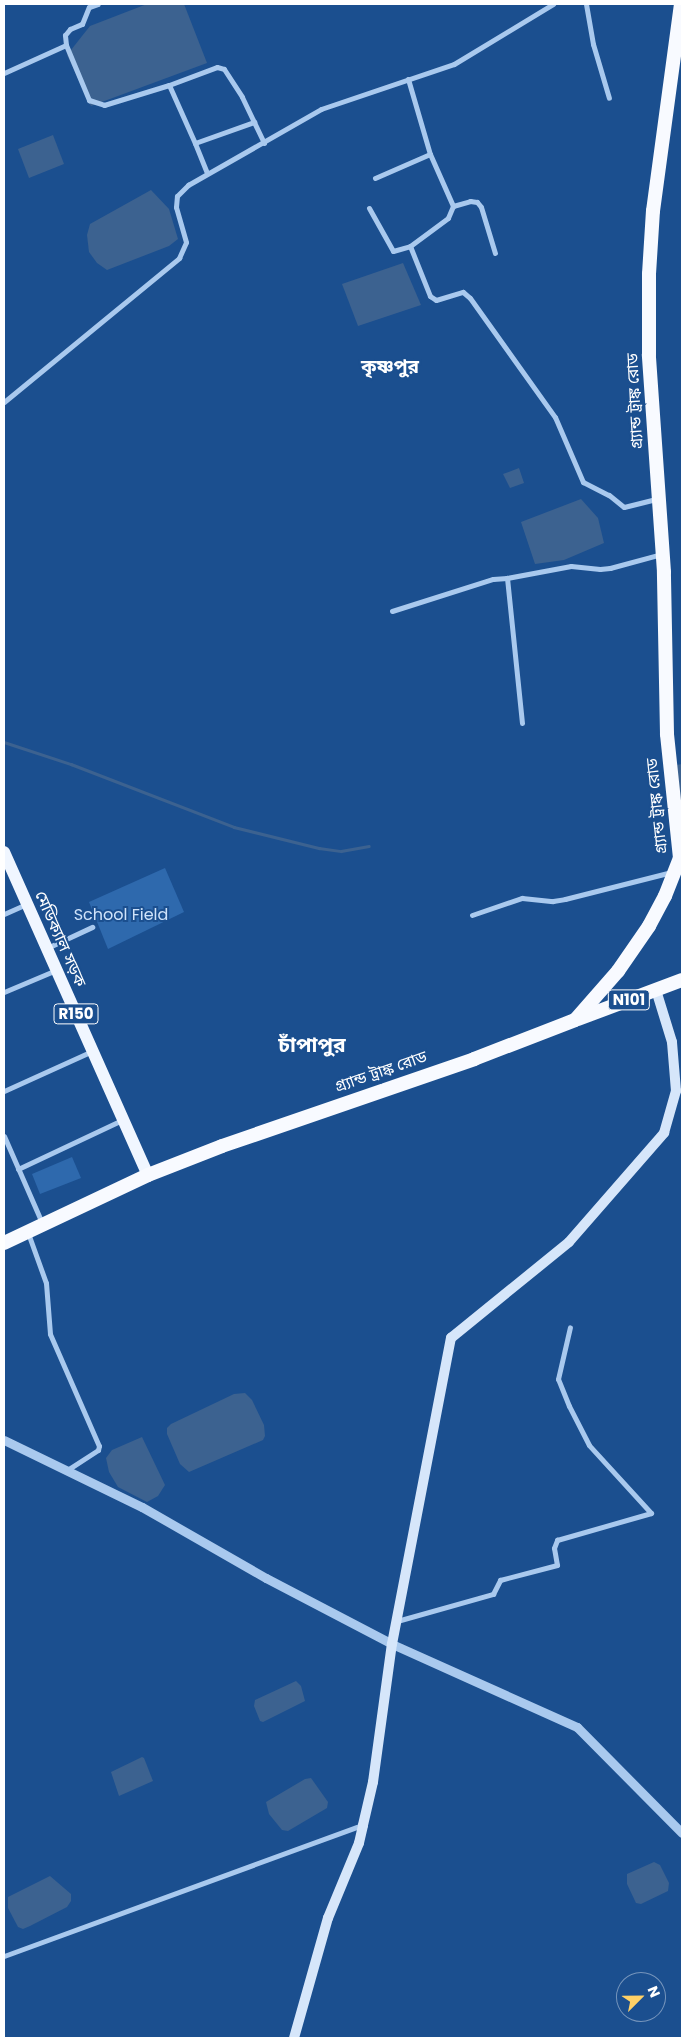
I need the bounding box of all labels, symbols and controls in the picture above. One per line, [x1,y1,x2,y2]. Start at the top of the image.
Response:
street label: গ্র্যান্ড ট্রাঙ্ক রোড [623,353,647,449]
district label: কৃষ্ণপুর [361,356,419,378]
street label: গ্র্যান্ড ট্রাঙ্ক রোড [642,757,672,855]
street label: মেডিক্যাল সড়ক [30,888,90,990]
park label: School Field [74,905,168,925]
road number: N101 [608,988,650,1012]
road number: R150 [54,1002,98,1026]
district label: চাঁপাপুর [278,1032,346,1058]
street label: গ্র্যান্ড ট্রাঙ্ক রোড [332,1047,430,1097]
north arrow [616,1972,666,2022]
text: N [643,1983,665,2000]

